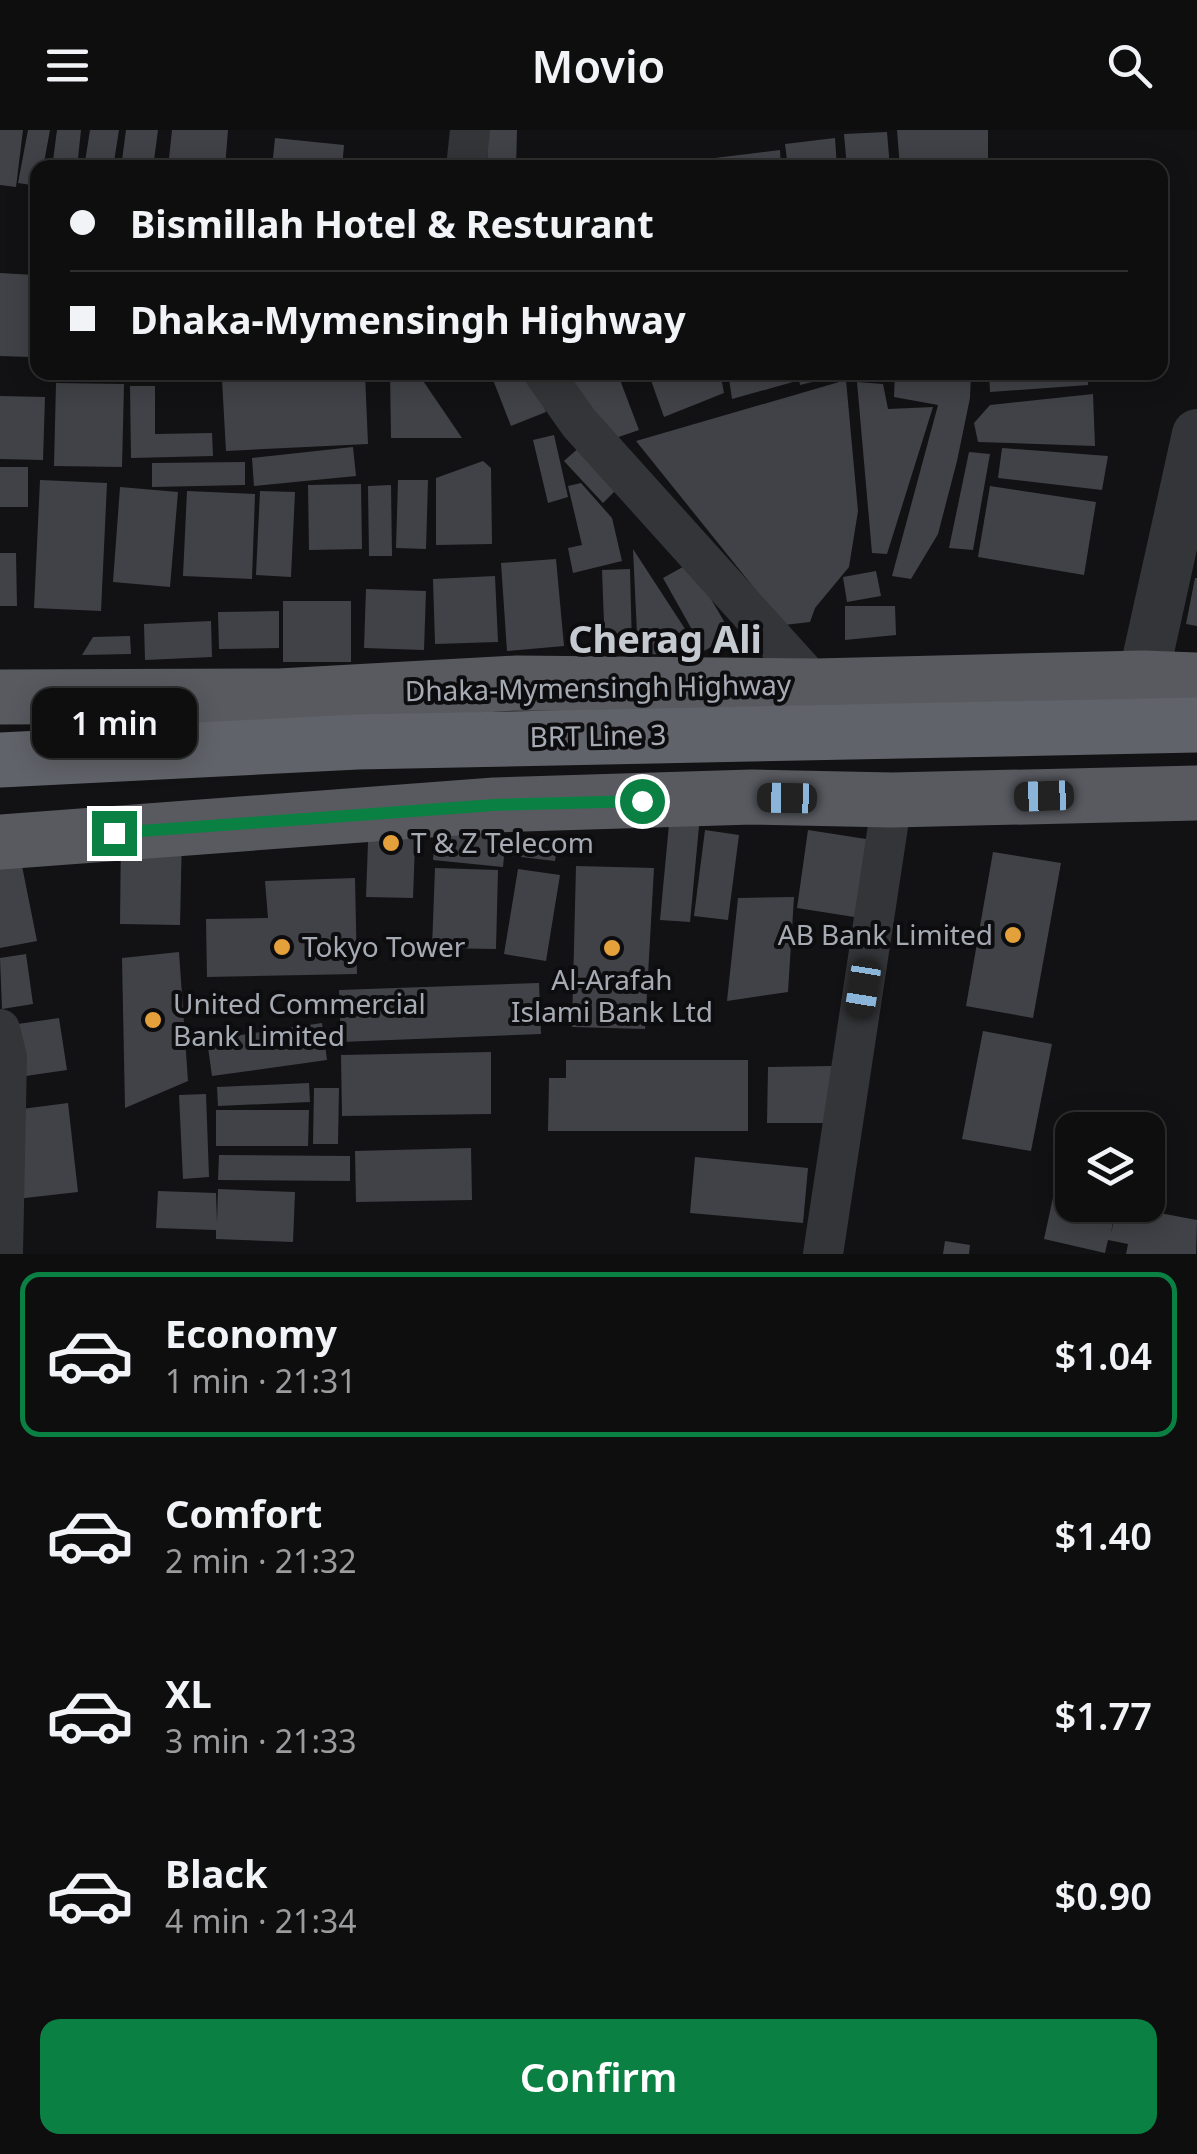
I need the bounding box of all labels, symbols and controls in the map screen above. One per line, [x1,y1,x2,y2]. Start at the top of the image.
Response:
text: Movio [532,35,665,96]
icon: menu [40,38,95,93]
icon: search [1102,38,1157,93]
text: Bismillah Hotel & Resturant [130,197,654,249]
text: Dhaka-Mymensingh Highway [130,293,686,345]
district label: Cherag Ali [568,612,762,664]
street label: Dhaka-Mymensingh Highway [405,665,792,709]
callout: 1 min [32,688,196,758]
text: 1 min [71,701,158,744]
street label: BRT Line 3 [529,715,667,755]
route start [620,779,665,824]
car [1013,780,1075,812]
car [757,782,817,814]
route end [92,811,137,856]
place label: T & Z Telecom [411,823,594,861]
marker: T & Z Telecom [380,832,402,854]
place label: AB Bank Limited [778,915,993,953]
marker: AB Bank Limited [1002,924,1024,946]
place label: Tokyo Tower [302,927,466,965]
marker: Tokyo Tower [271,936,293,958]
marker: Al-Arafah Islami Bank Ltd [601,937,623,959]
car [843,957,883,1021]
place label: Al-Arafah Islami Bank Ltd [511,960,713,1030]
place label: United Commercial Bank Limited [173,984,426,1054]
marker: United Commercial Bank Limited [142,1009,164,1031]
map controls [1055,1112,1165,1222]
button: layers [1055,1112,1165,1222]
text: Economy [165,1307,337,1359]
icon: car [45,1310,135,1400]
text: $1.04 [1055,1329,1152,1381]
text: 1 min · 21:31 [165,1359,357,1402]
text: Comfort [165,1487,322,1539]
icon: car [45,1490,135,1580]
text: $1.40 [1055,1509,1152,1561]
text: 2 min · 21:32 [165,1539,357,1582]
text: XL [165,1667,212,1719]
icon: car [45,1670,135,1760]
text: $1.77 [1055,1689,1152,1741]
text: 3 min · 21:33 [165,1719,357,1762]
text: Black [165,1847,268,1899]
icon: car [45,1850,135,1940]
text: $0.90 [1055,1869,1152,1921]
text: 4 min · 21:34 [165,1899,357,1942]
button: Confirm [40,2019,1157,2134]

